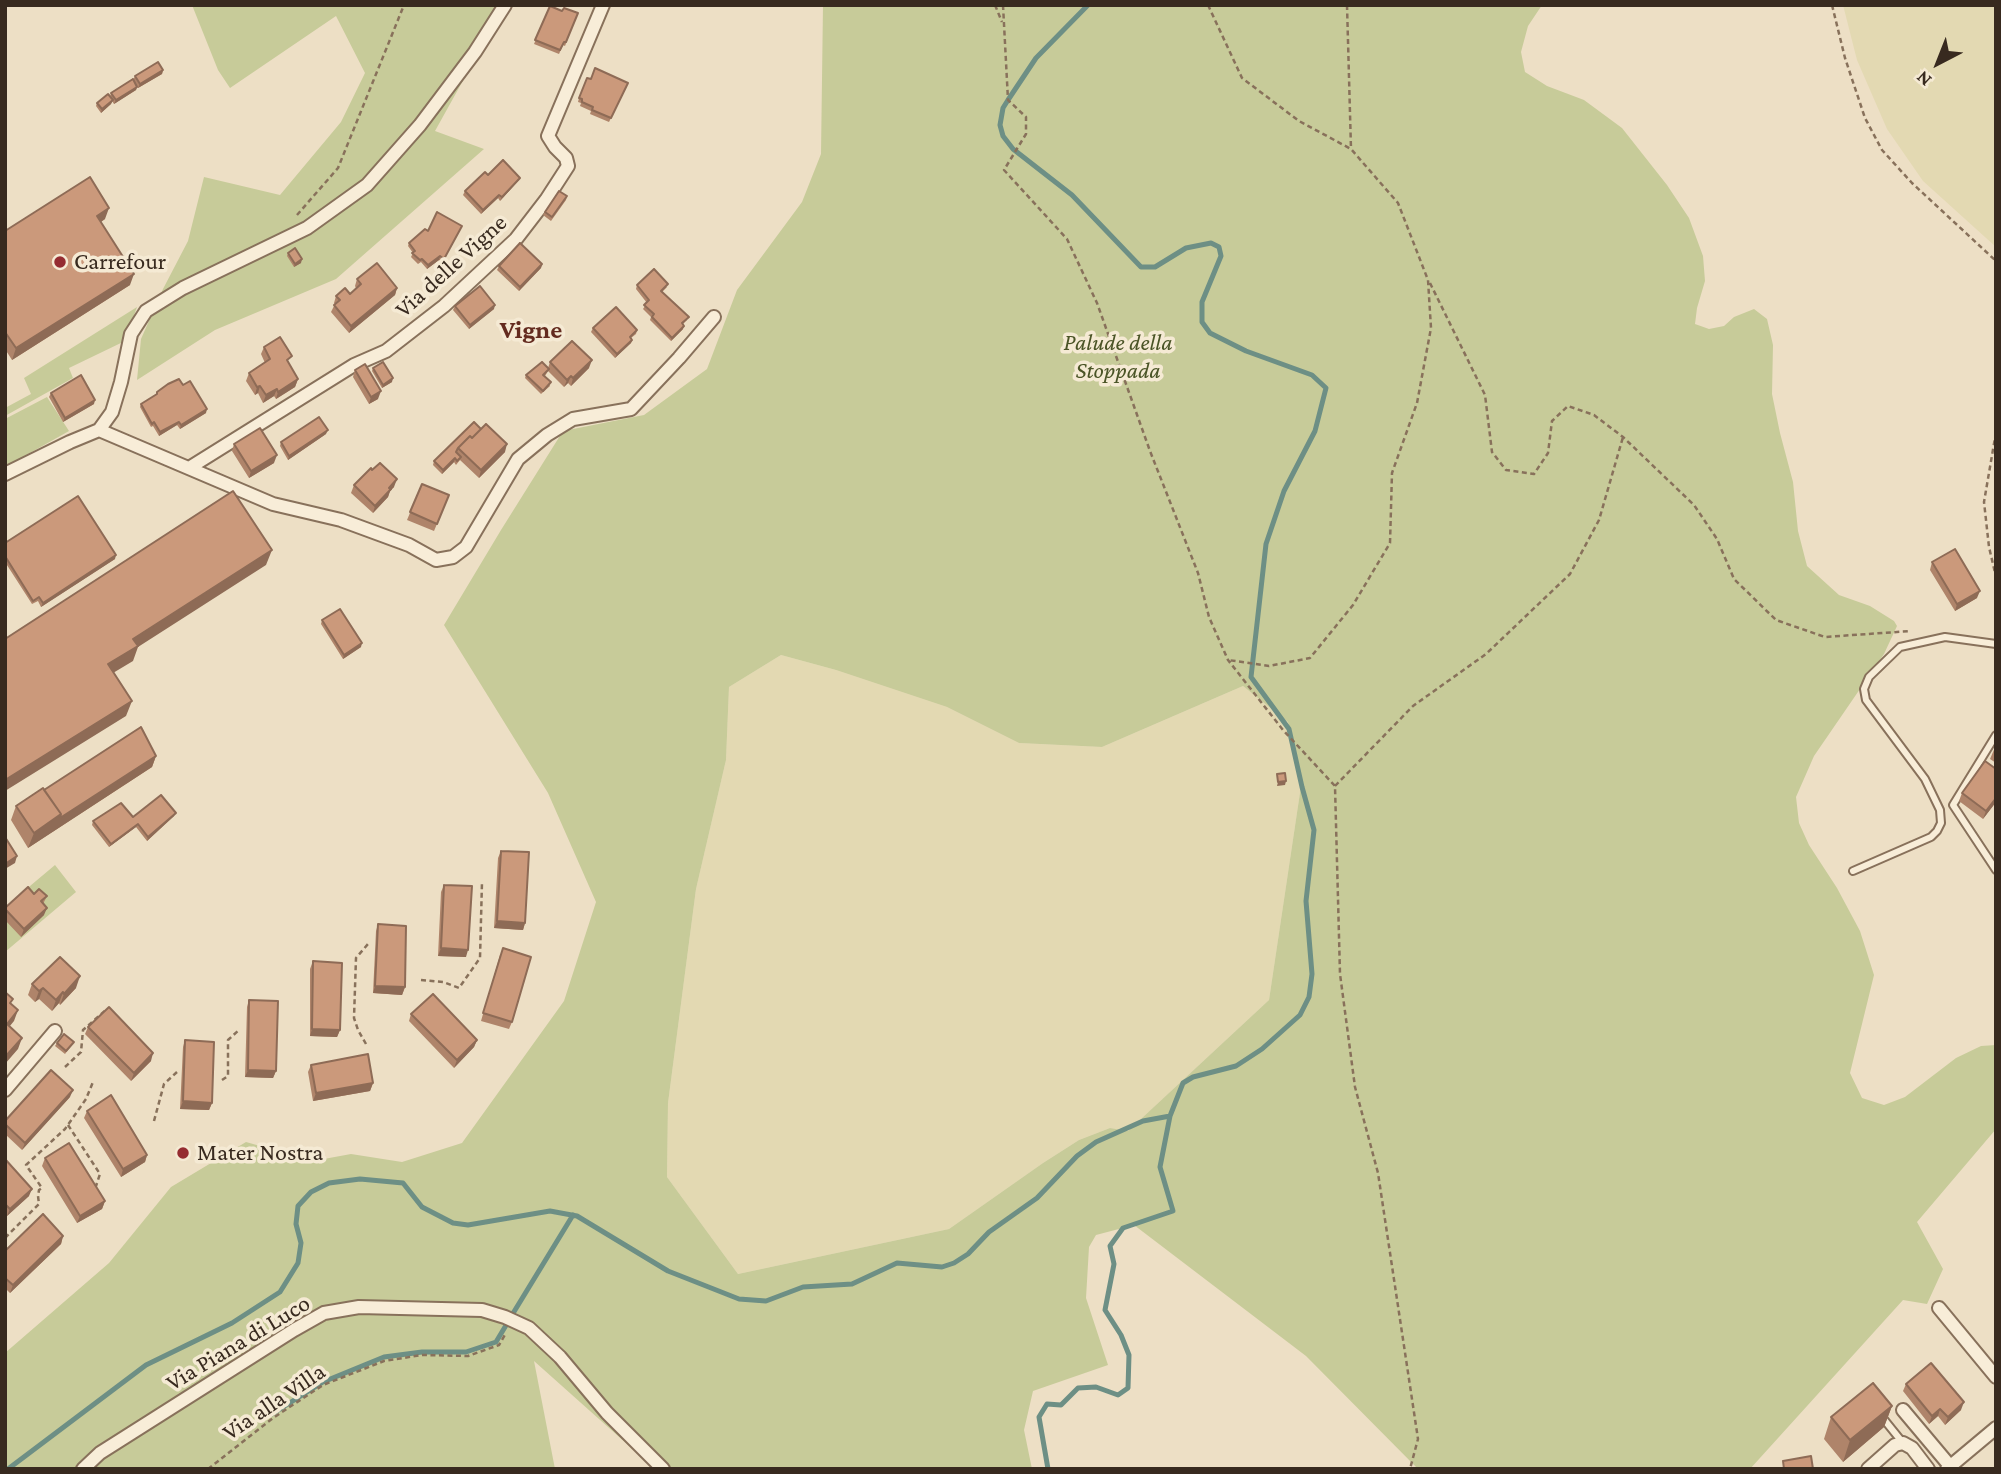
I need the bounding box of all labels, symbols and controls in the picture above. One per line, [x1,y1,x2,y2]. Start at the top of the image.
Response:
north arrow [1903,28,1973,98]
text: N [1912,67,1935,91]
street label: Via delle Vigne [389,208,513,324]
place label: Carrefour [74,248,166,276]
marker: Carrefour [52,254,68,270]
district label: Vigne [500,314,562,346]
park label: Palude della Stoppada [1063,329,1173,385]
place label: Mater Nostra [197,1139,323,1167]
marker: Mater Nostra [175,1145,191,1161]
street label: Via Piana di Luco [161,1289,315,1397]
street label: Via alla Villa [217,1357,331,1447]

